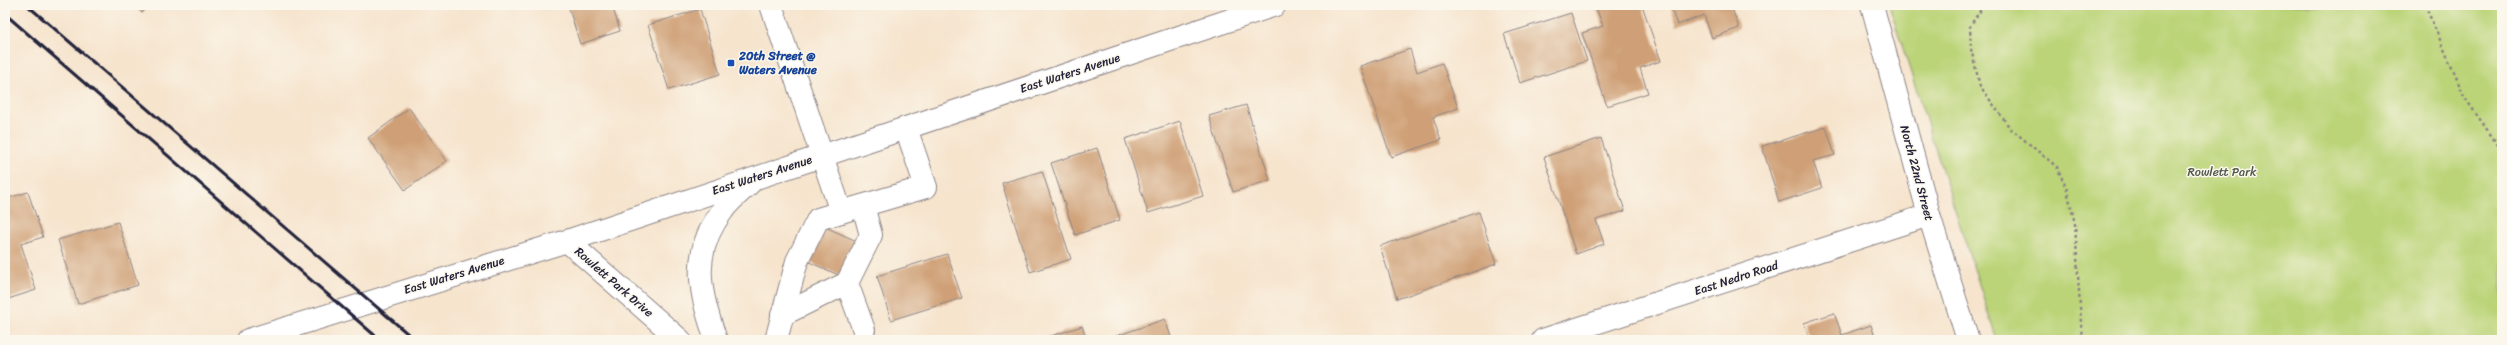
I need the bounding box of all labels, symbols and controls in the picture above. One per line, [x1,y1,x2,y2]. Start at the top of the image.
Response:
place label: 20th Street @ Waters Avenue [738,45,818,81]
street label: East Waters Avenue [1017,46,1123,100]
marker: 20th Street @ Waters Avenue [726,58,736,68]
street label: North 22nd Street [1894,123,1940,223]
street label: East Waters Avenue [709,148,815,202]
park label: Rowlett Park [2188,161,2257,183]
street label: Rowlett Park Drive [569,241,659,323]
street label: East Waters Avenue [401,249,507,301]
street label: East Nedro Road [1691,254,1781,302]

